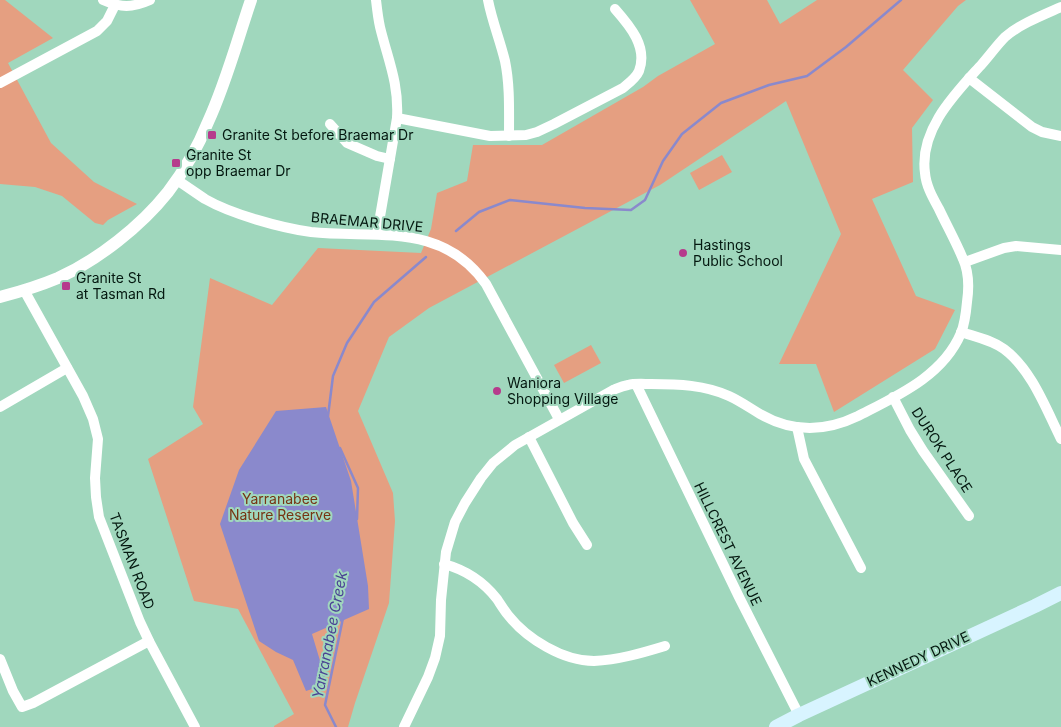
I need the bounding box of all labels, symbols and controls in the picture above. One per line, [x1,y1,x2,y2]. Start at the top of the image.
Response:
place label: Granite St before Braemar Dr [222,126,413,143]
marker: Granite St before Braemar Dr [206,129,218,141]
place label: Granite St opp Braemar Dr [186,146,291,179]
marker: Granite St opp Braemar Dr [170,157,182,169]
street label: BRAEMAR DRIVE [310,208,424,235]
place label: Hastings Public School [693,236,783,269]
marker: Hastings Public School [677,247,689,259]
place label: Granite St at Tasman Rd [76,269,165,302]
marker: Granite St at Tasman Rd [60,280,72,292]
place label: Waniora Shopping Village [507,374,618,407]
marker: Waniora Shopping Village [491,385,503,397]
street label: DUROK PLACE [909,404,976,496]
street label: HILLCREST AVENUE [691,479,766,608]
park label: Yarranabee Nature Reserve [229,490,331,523]
street label: TASMAN ROAD [106,510,159,612]
water label: Yarranabee Creek [308,569,351,700]
street label: KENNEDY DRIVE [864,627,972,690]

